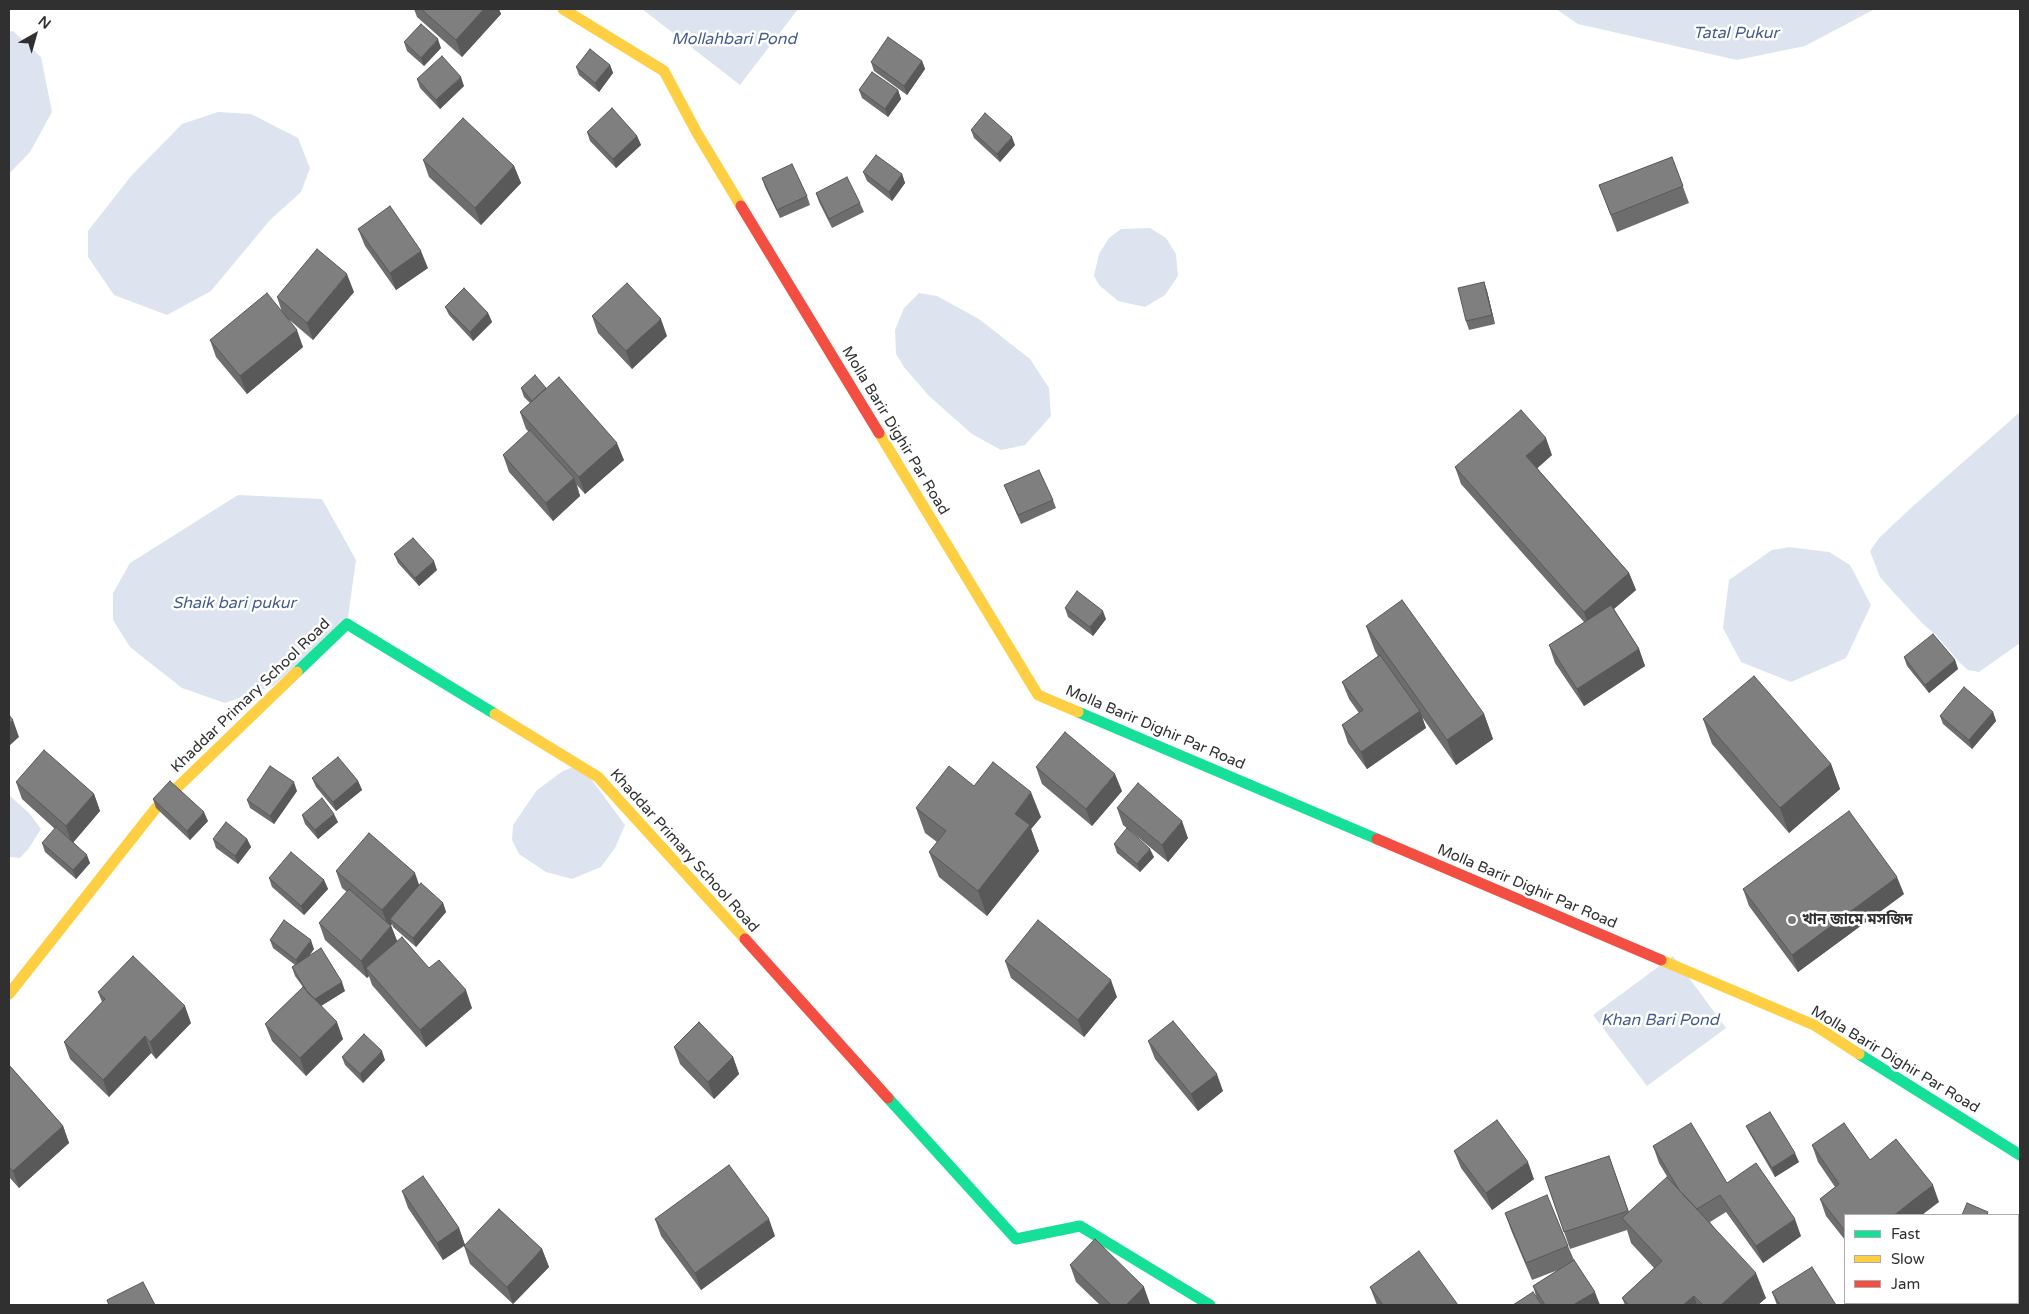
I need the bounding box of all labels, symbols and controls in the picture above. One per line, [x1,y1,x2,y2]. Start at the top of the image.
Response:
north arrow [10,10,60,60]
text: N [35,13,54,33]
water label: Tatal Pukur [1693,24,1779,44]
water label: Mollahbari Pond [671,30,797,50]
street label: Molla Barir Dighir Par Road [837,343,953,519]
water label: Shaik bari pukur [172,594,296,614]
street label: Khaddar Primary School Road [168,615,334,777]
street label: Molla Barir Dighir Par Road [1062,682,1248,774]
street label: Khaddar Primary School Road [606,765,762,937]
street label: Molla Barir Dighir Par Road [1434,841,1620,933]
place label: খান জামে মসজিদ [1802,911,1912,929]
marker: খান জামে মসজিদ [1786,914,1798,926]
street label: Molla Barir Dighir Par Road [1807,1002,1983,1118]
water label: Khan Bari Pond [1601,1011,1719,1031]
legend [1844,1214,2019,1304]
text: Fast [1891,1225,1920,1243]
text: Slow [1891,1250,1925,1268]
text: Jam [1891,1275,1920,1293]

